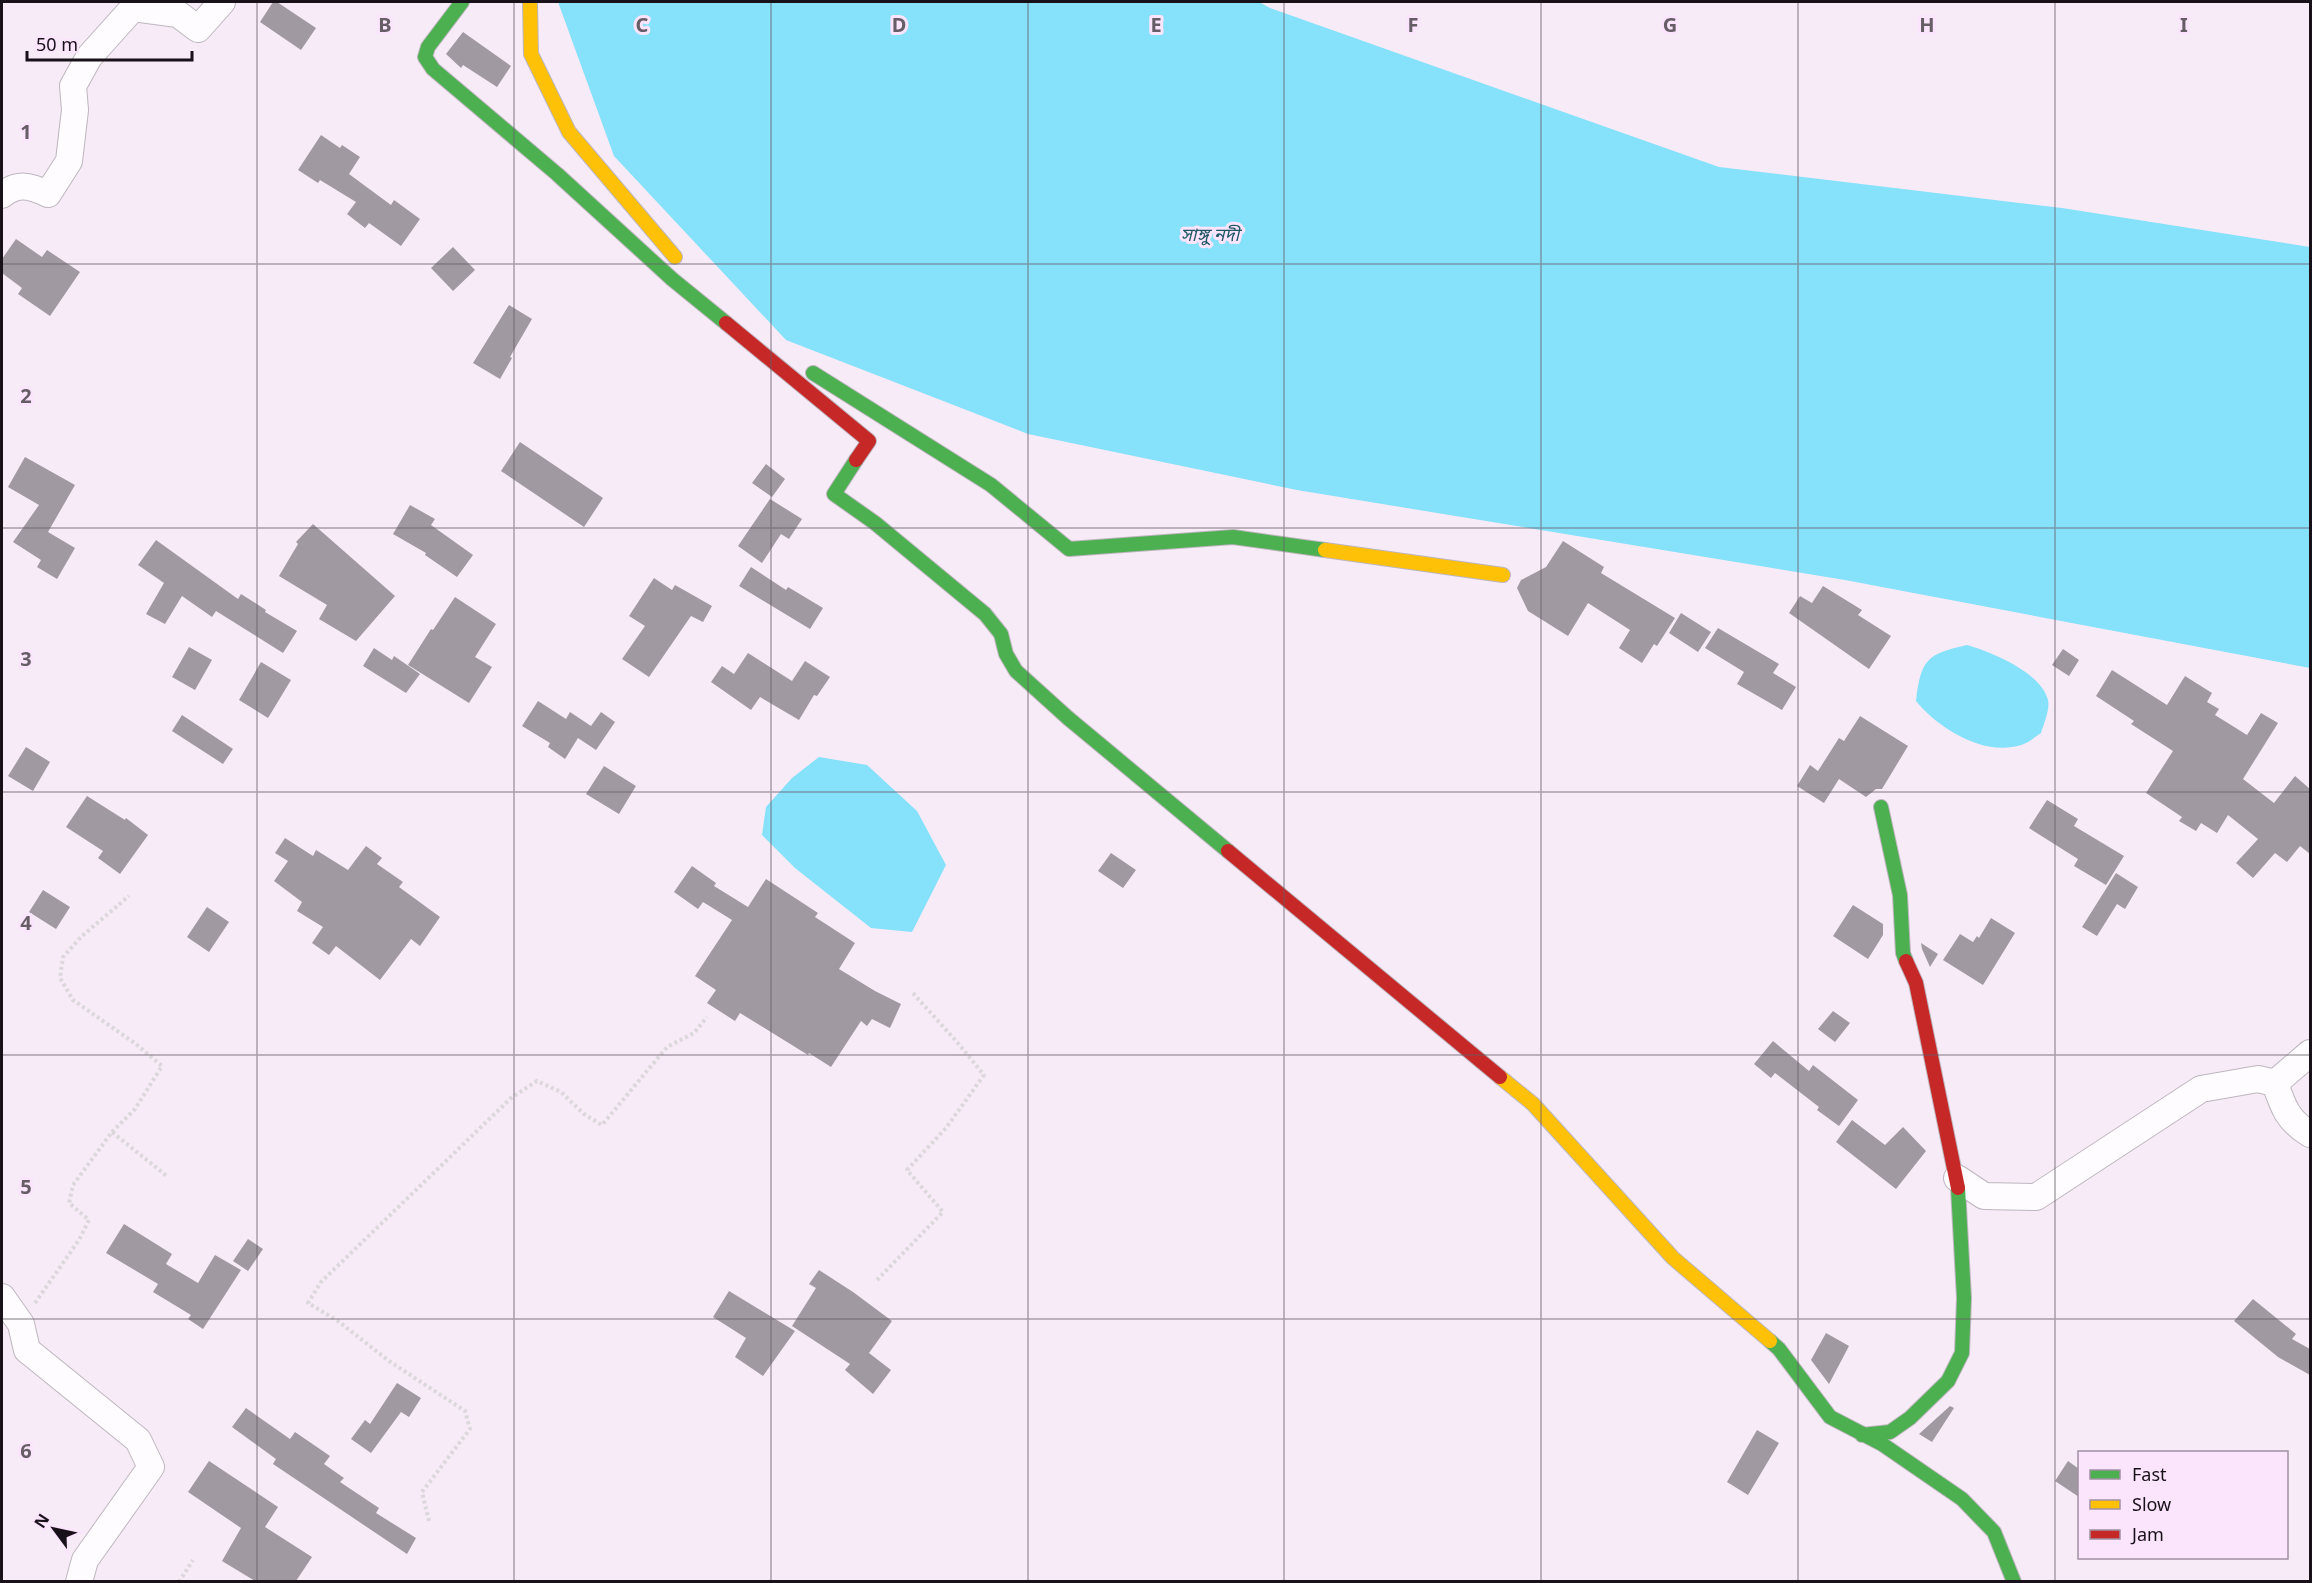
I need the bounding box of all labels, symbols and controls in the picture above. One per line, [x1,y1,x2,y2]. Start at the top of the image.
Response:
text: B [378,11,392,38]
text: C [636,11,649,38]
text: D [892,11,906,38]
text: E [1150,11,1162,38]
text: F [1408,11,1418,38]
text: G [1663,11,1677,38]
text: H [1919,11,1935,38]
text: I [2180,11,2188,38]
scale bar [27,24,192,62]
text: 50 m [36,32,78,56]
text: 1 [20,118,32,145]
water label: সাঙ্গু নদী [1181,222,1243,246]
text: 2 [20,382,32,409]
text: 3 [20,645,32,672]
text: 4 [20,909,32,936]
text: 5 [20,1173,32,1200]
text: 6 [20,1437,32,1464]
legend [2078,1451,2288,1559]
text: Fast [2132,1462,2167,1486]
text: Slow [2132,1492,2171,1516]
north arrow [24,1499,84,1559]
text: N [29,1509,54,1532]
text: Jam [2130,1522,2164,1546]

